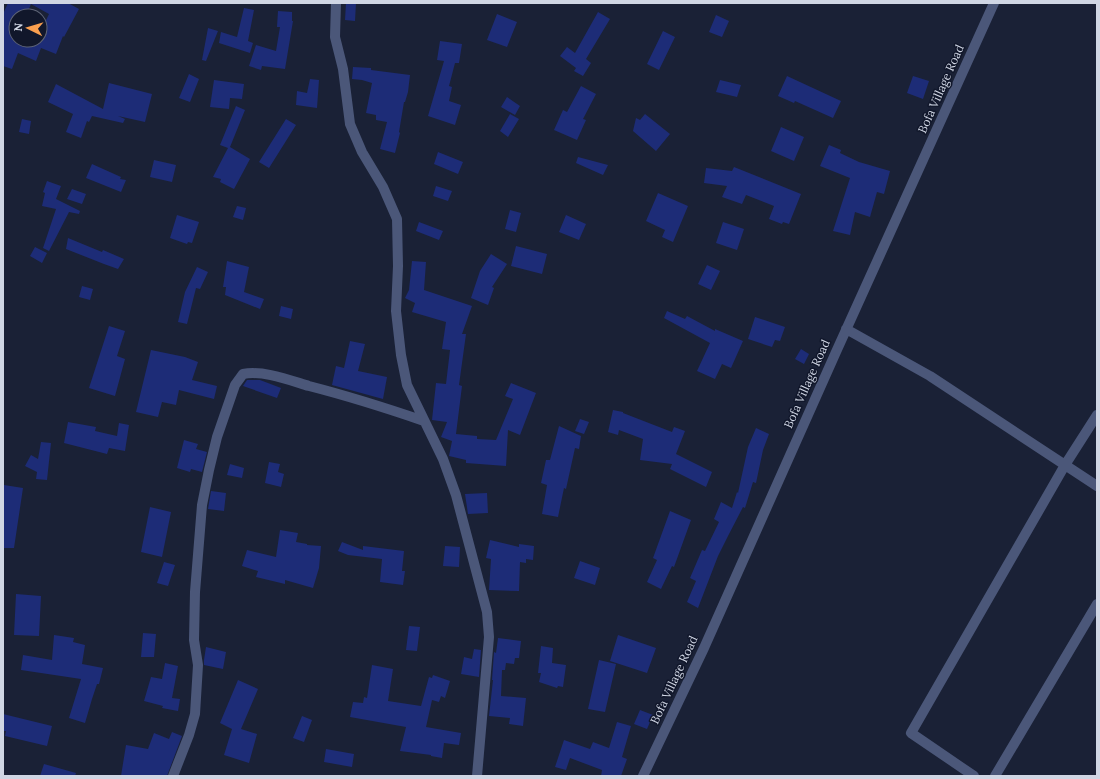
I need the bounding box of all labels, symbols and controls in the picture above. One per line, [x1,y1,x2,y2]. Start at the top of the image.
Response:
north arrow [8,8,48,48]
text: N [11,22,25,32]
street label: Bofa Village Road [914,42,967,136]
street label: Bofa Village Road [780,337,833,431]
street label: Bofa Village Road [647,633,701,726]

